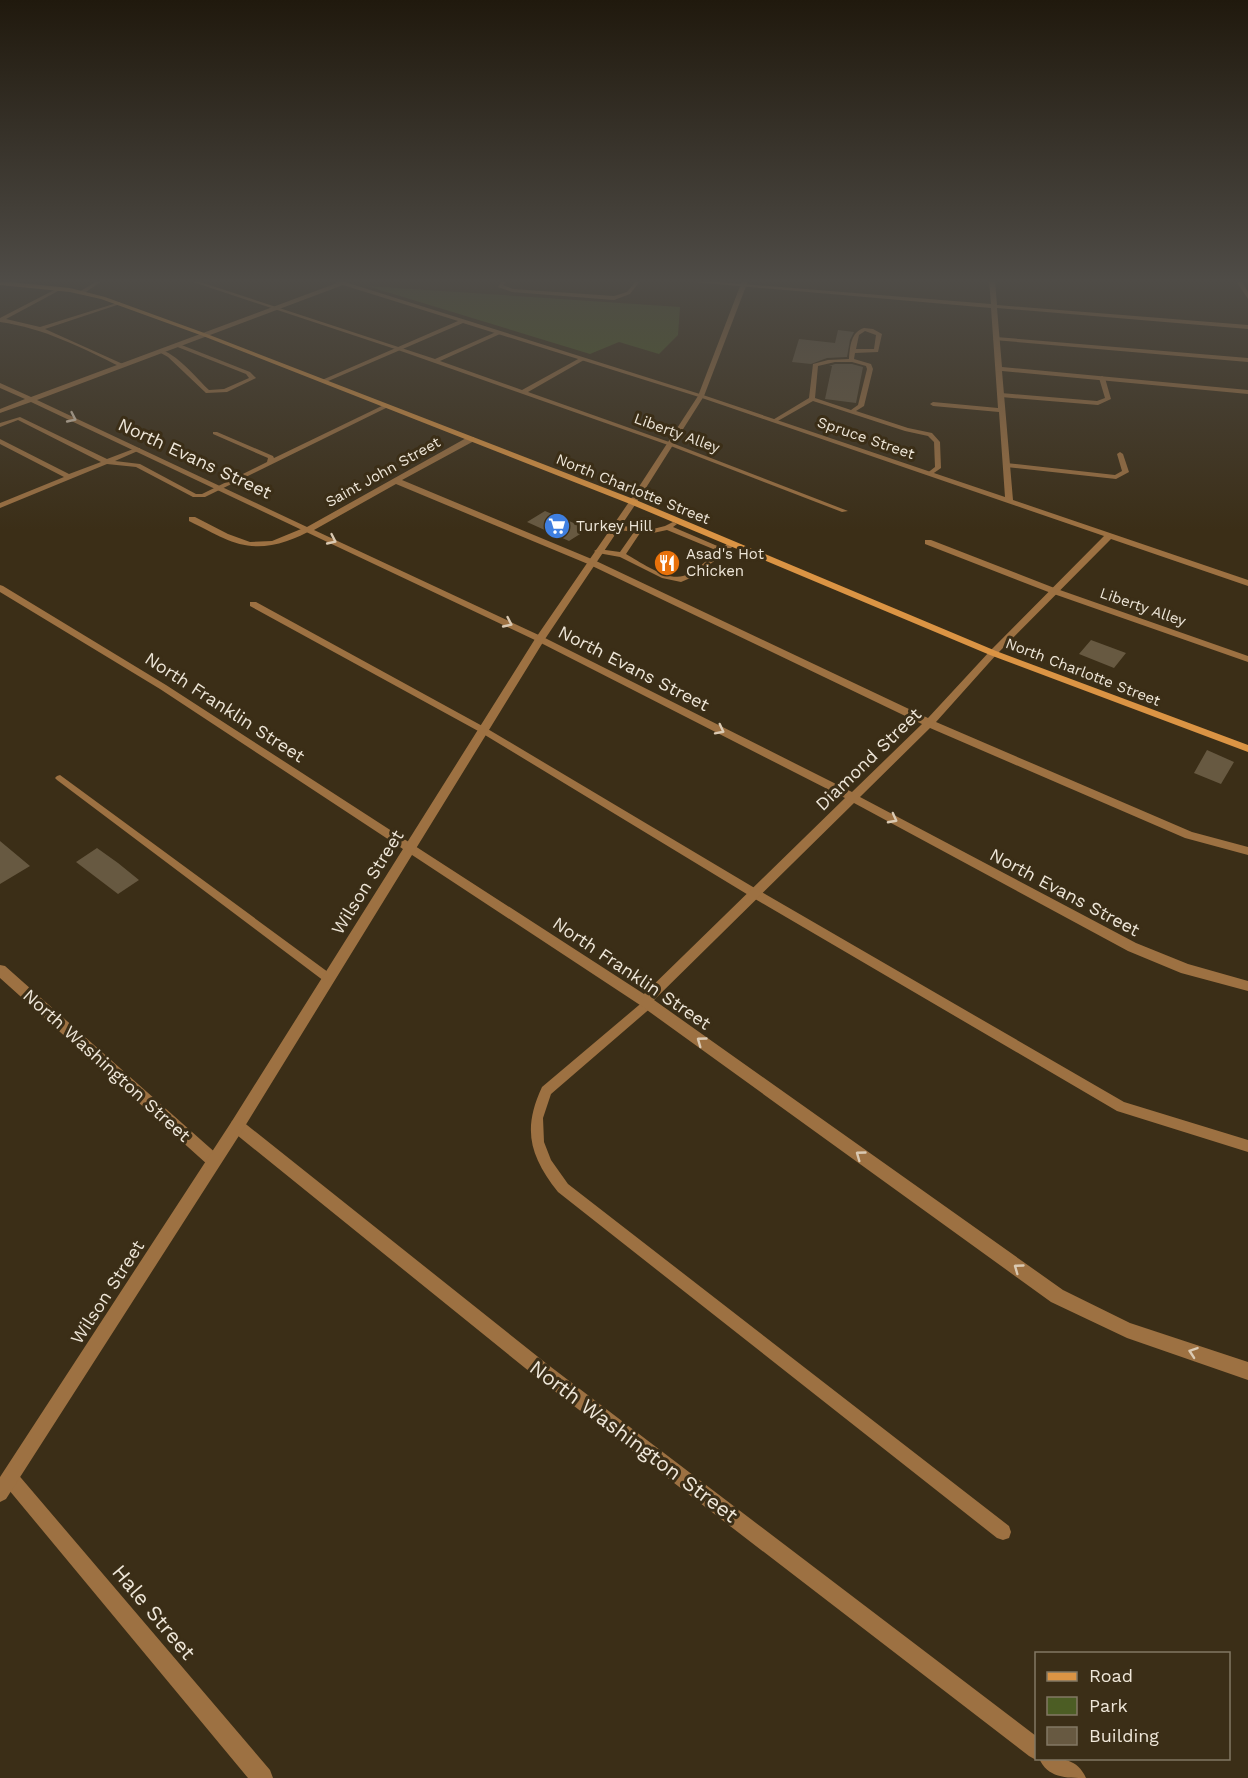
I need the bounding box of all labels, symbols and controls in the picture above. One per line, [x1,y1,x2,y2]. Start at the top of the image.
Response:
street label: Liberty Alley [632,409,723,457]
one-way arrow [66,411,77,423]
street label: North Evans Street [115,413,275,503]
street label: Spruce Street [815,413,918,463]
street label: Saint John Street [322,433,444,511]
street label: North Charlotte Street [553,450,713,528]
supermarket icon: Turkey Hill [542,511,572,541]
place label: Turkey Hill [576,517,653,535]
one-way arrow [325,532,336,544]
place label: Asad's Hot Chicken [686,545,765,580]
restaurant icon: Asad's Hot Chicken [652,548,682,578]
street label: Liberty Alley [1098,584,1189,630]
one-way arrow [501,616,512,628]
street label: North Evans Street [555,621,713,715]
street label: North Charlotte Street [1003,634,1164,710]
street label: North Franklin Street [141,648,309,767]
street label: Diamond Street [811,703,925,815]
one-way arrow [713,722,724,734]
one-way arrow [887,812,897,823]
street label: Wilson Street [326,825,408,938]
street label: North Evans Street [986,844,1144,941]
street label: North Franklin Street [549,912,715,1034]
street label: North Washington Street [19,984,195,1146]
one-way arrow [697,1037,708,1048]
one-way arrow [855,1151,866,1162]
street label: Wilson Street [66,1236,149,1348]
one-way arrow [1014,1264,1025,1275]
one-way arrow [1188,1347,1199,1360]
street label: North Washington Street [525,1355,743,1528]
street label: Hale Street [107,1559,201,1665]
legend [1035,1652,1230,1760]
text: Road [1089,1665,1133,1686]
text: Park [1089,1695,1128,1716]
text: Building [1089,1725,1159,1746]

